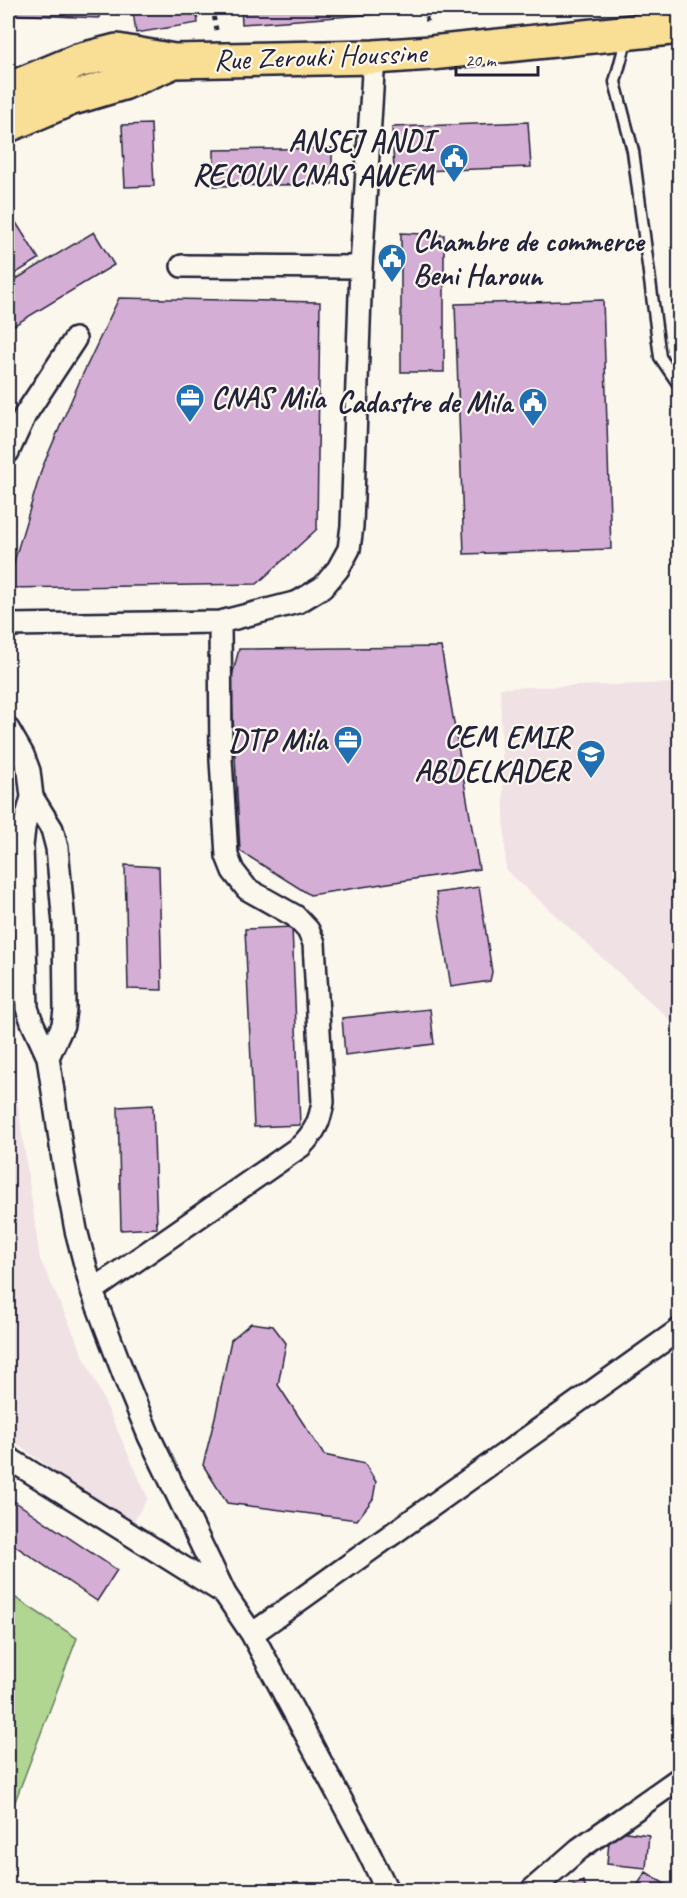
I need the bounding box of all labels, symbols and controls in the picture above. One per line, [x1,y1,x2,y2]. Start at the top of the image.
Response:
street label: Rue Zerouki Houssine [213,33,429,79]
scale bar [456,39,538,77]
text: 20 m [465,49,498,71]
place label: ANSEJ ANDI RECOUV CNAS AWEM [192,122,440,194]
public building icon: ANSEJ ANDI RECOUV CNAS AWEM [438,142,470,184]
place label: Chambre de commerce Beni Haroun [413,222,645,294]
public building icon: Chambre de commerce Beni Haroun [376,242,408,284]
place label: CNAS Mila [211,379,328,417]
office icon: CNAS Mila [174,382,206,424]
place label: Cadastre de Mila [336,383,514,421]
public building icon: Cadastre de Mila [517,386,549,428]
place label: CEM EMIR ABDELKADER [415,718,575,790]
place label: DTP Mila [229,721,330,759]
office icon: DTP Mila [332,724,364,766]
school or university icon: CEM EMIR ABDELKADER [575,738,607,780]

